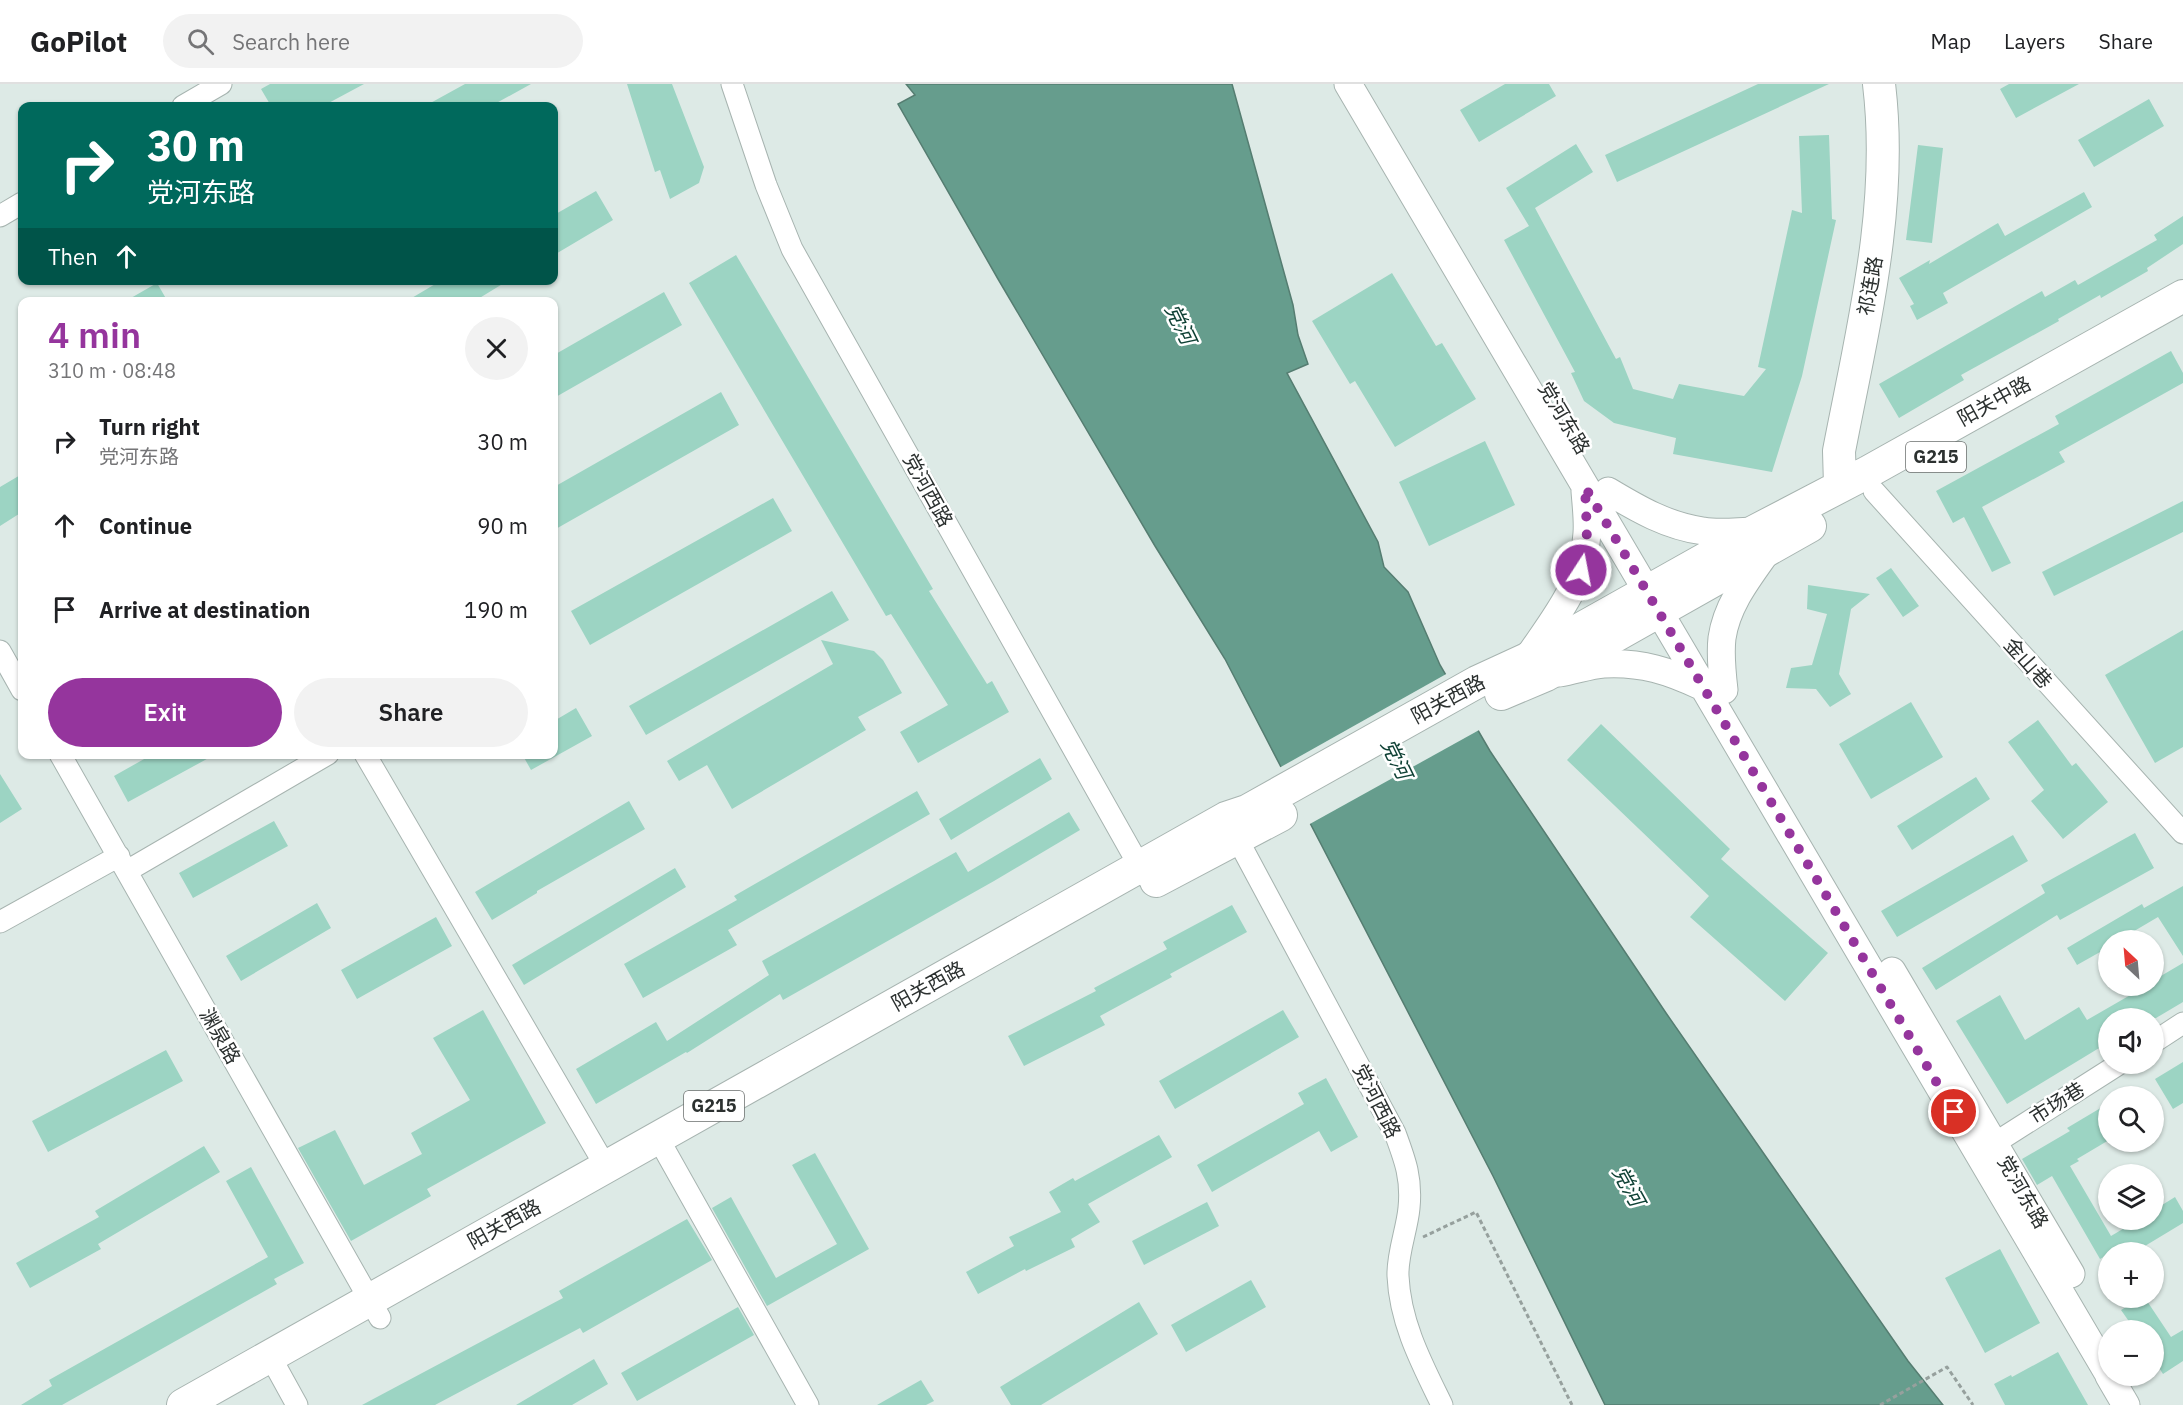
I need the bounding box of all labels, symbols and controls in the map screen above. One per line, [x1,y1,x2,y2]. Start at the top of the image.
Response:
search box [163,14,583,68]
text: GoPilot [30,23,127,60]
icon: search [184,25,217,58]
text: Search here [232,27,350,56]
text: Map [1931,27,1971,55]
text: Layers [2004,27,2066,55]
text: Share [2099,27,2153,55]
text: 30 m [147,118,245,173]
icon: right [48,126,126,204]
text: 党河东路 [147,174,255,209]
icon: ahead [110,240,143,273]
text: Then [48,242,98,271]
street label: 祁连路 [1851,254,1888,318]
water label: 党河 [1159,299,1204,352]
text: 4 min [48,311,141,358]
button: close [465,317,528,380]
text: 310 m · 08:48 [48,357,176,384]
street label: 阳关中路 [1952,369,2035,432]
street label: 党河东路 [1532,377,1597,459]
text: Turn right [99,412,200,441]
icon: right [48,425,81,458]
text: 30 m [477,427,528,456]
road number: G215 [1906,442,1966,472]
text: 党河东路 [99,443,179,470]
street label: 党河西路 [897,448,960,531]
icon: ahead [48,509,81,542]
text: Continue [99,511,192,540]
text: 90 m [477,511,528,540]
position arrow [1549,538,1613,602]
icon: arrive [48,593,81,626]
text: Arrive at destination [99,595,310,624]
text: 190 m [464,595,528,624]
street label: 金山巷 [1998,631,2058,694]
street label: 阳关西路 [1406,668,1489,729]
button: Exit [48,678,282,747]
button: Share [294,678,528,747]
water label: 党河 [1375,734,1420,787]
north arrow [2098,930,2164,996]
map controls [2098,930,2164,1386]
street label: 阳关西路 [886,954,969,1017]
street label: 渊泉路 [194,1003,247,1068]
button: sound [2098,1008,2164,1074]
street label: 党河西路 [1347,1059,1408,1143]
street label: 市场巷 [2024,1075,2089,1130]
pin [1928,1086,1979,1137]
button: search [2098,1086,2164,1152]
road number: G215 [684,1091,744,1121]
icon: arrive [1937,1095,1970,1128]
street label: 党河东路 [1992,1150,2055,1233]
water label: 党河 [1606,1160,1653,1214]
button: layers [2098,1164,2164,1230]
street label: 阳关西路 [462,1192,545,1255]
button: + [2098,1242,2164,1308]
button: − [2098,1320,2164,1386]

